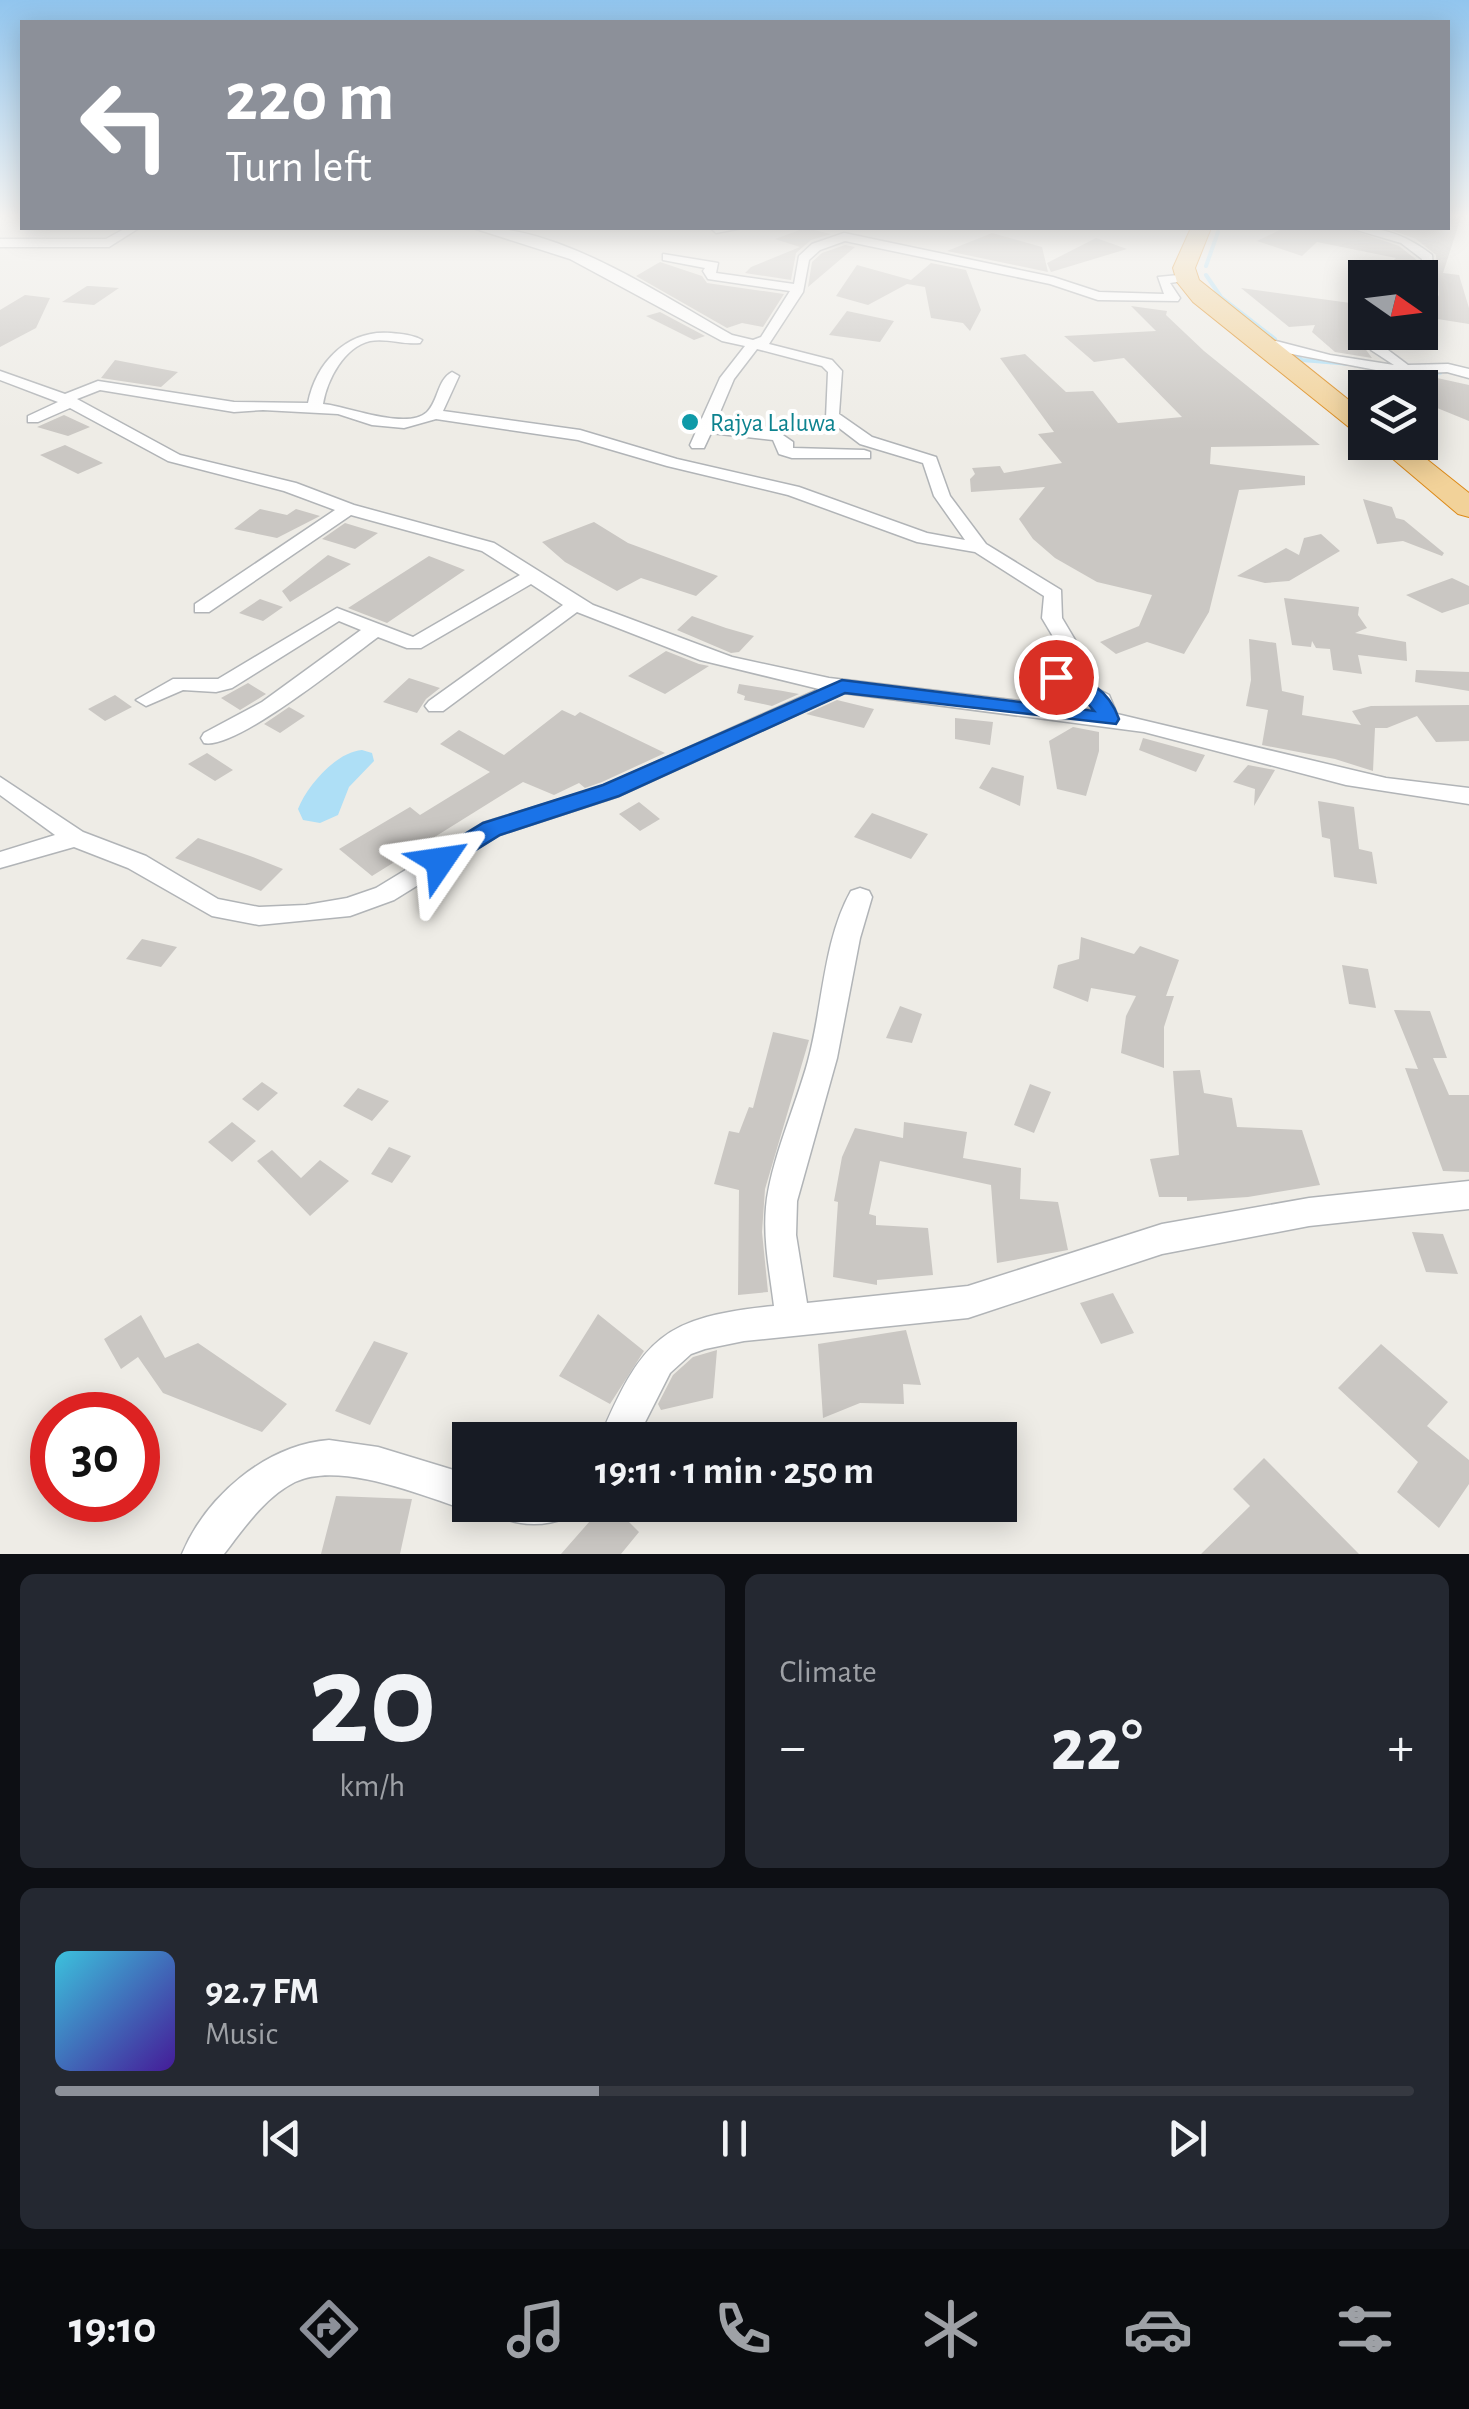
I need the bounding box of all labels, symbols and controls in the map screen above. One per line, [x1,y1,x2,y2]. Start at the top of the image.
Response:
icon: left [60,60,190,190]
text: 220 m [225,63,394,133]
text: Turn left [225,145,372,190]
north arrow [1348,260,1438,350]
map controls [1348,260,1438,460]
button: layers [1348,370,1438,460]
marker: Rajya Laluwa [679,411,701,433]
place label: Rajya Laluwa [710,411,836,436]
pin [1014,635,1099,720]
icon: arrive [1029,650,1084,705]
position arrow [388,809,492,913]
speed limit sign: 30 [30,1392,160,1522]
text: 19:11 · 1 min · 250 m [595,1453,874,1491]
text: 20 [308,1637,437,1767]
text: Climate [780,1656,877,1688]
text: 22° [1050,1709,1143,1784]
text: − [780,1720,806,1775]
text: + [1388,1720,1414,1775]
text: km/h [339,1770,405,1802]
text: 92.7 FM [205,1973,319,2011]
text: Music [205,2018,278,2050]
icon: previous [254,2111,309,2166]
icon: pause [707,2111,762,2166]
icon: next [1160,2111,1215,2166]
icon: directions [294,2294,364,2364]
icon: music [501,2294,571,2364]
icon: phone [708,2294,778,2364]
icon: climate [916,2294,986,2364]
icon: car [1123,2294,1193,2364]
icon: filters [1330,2294,1400,2364]
text: 19:10 [69,2306,157,2351]

